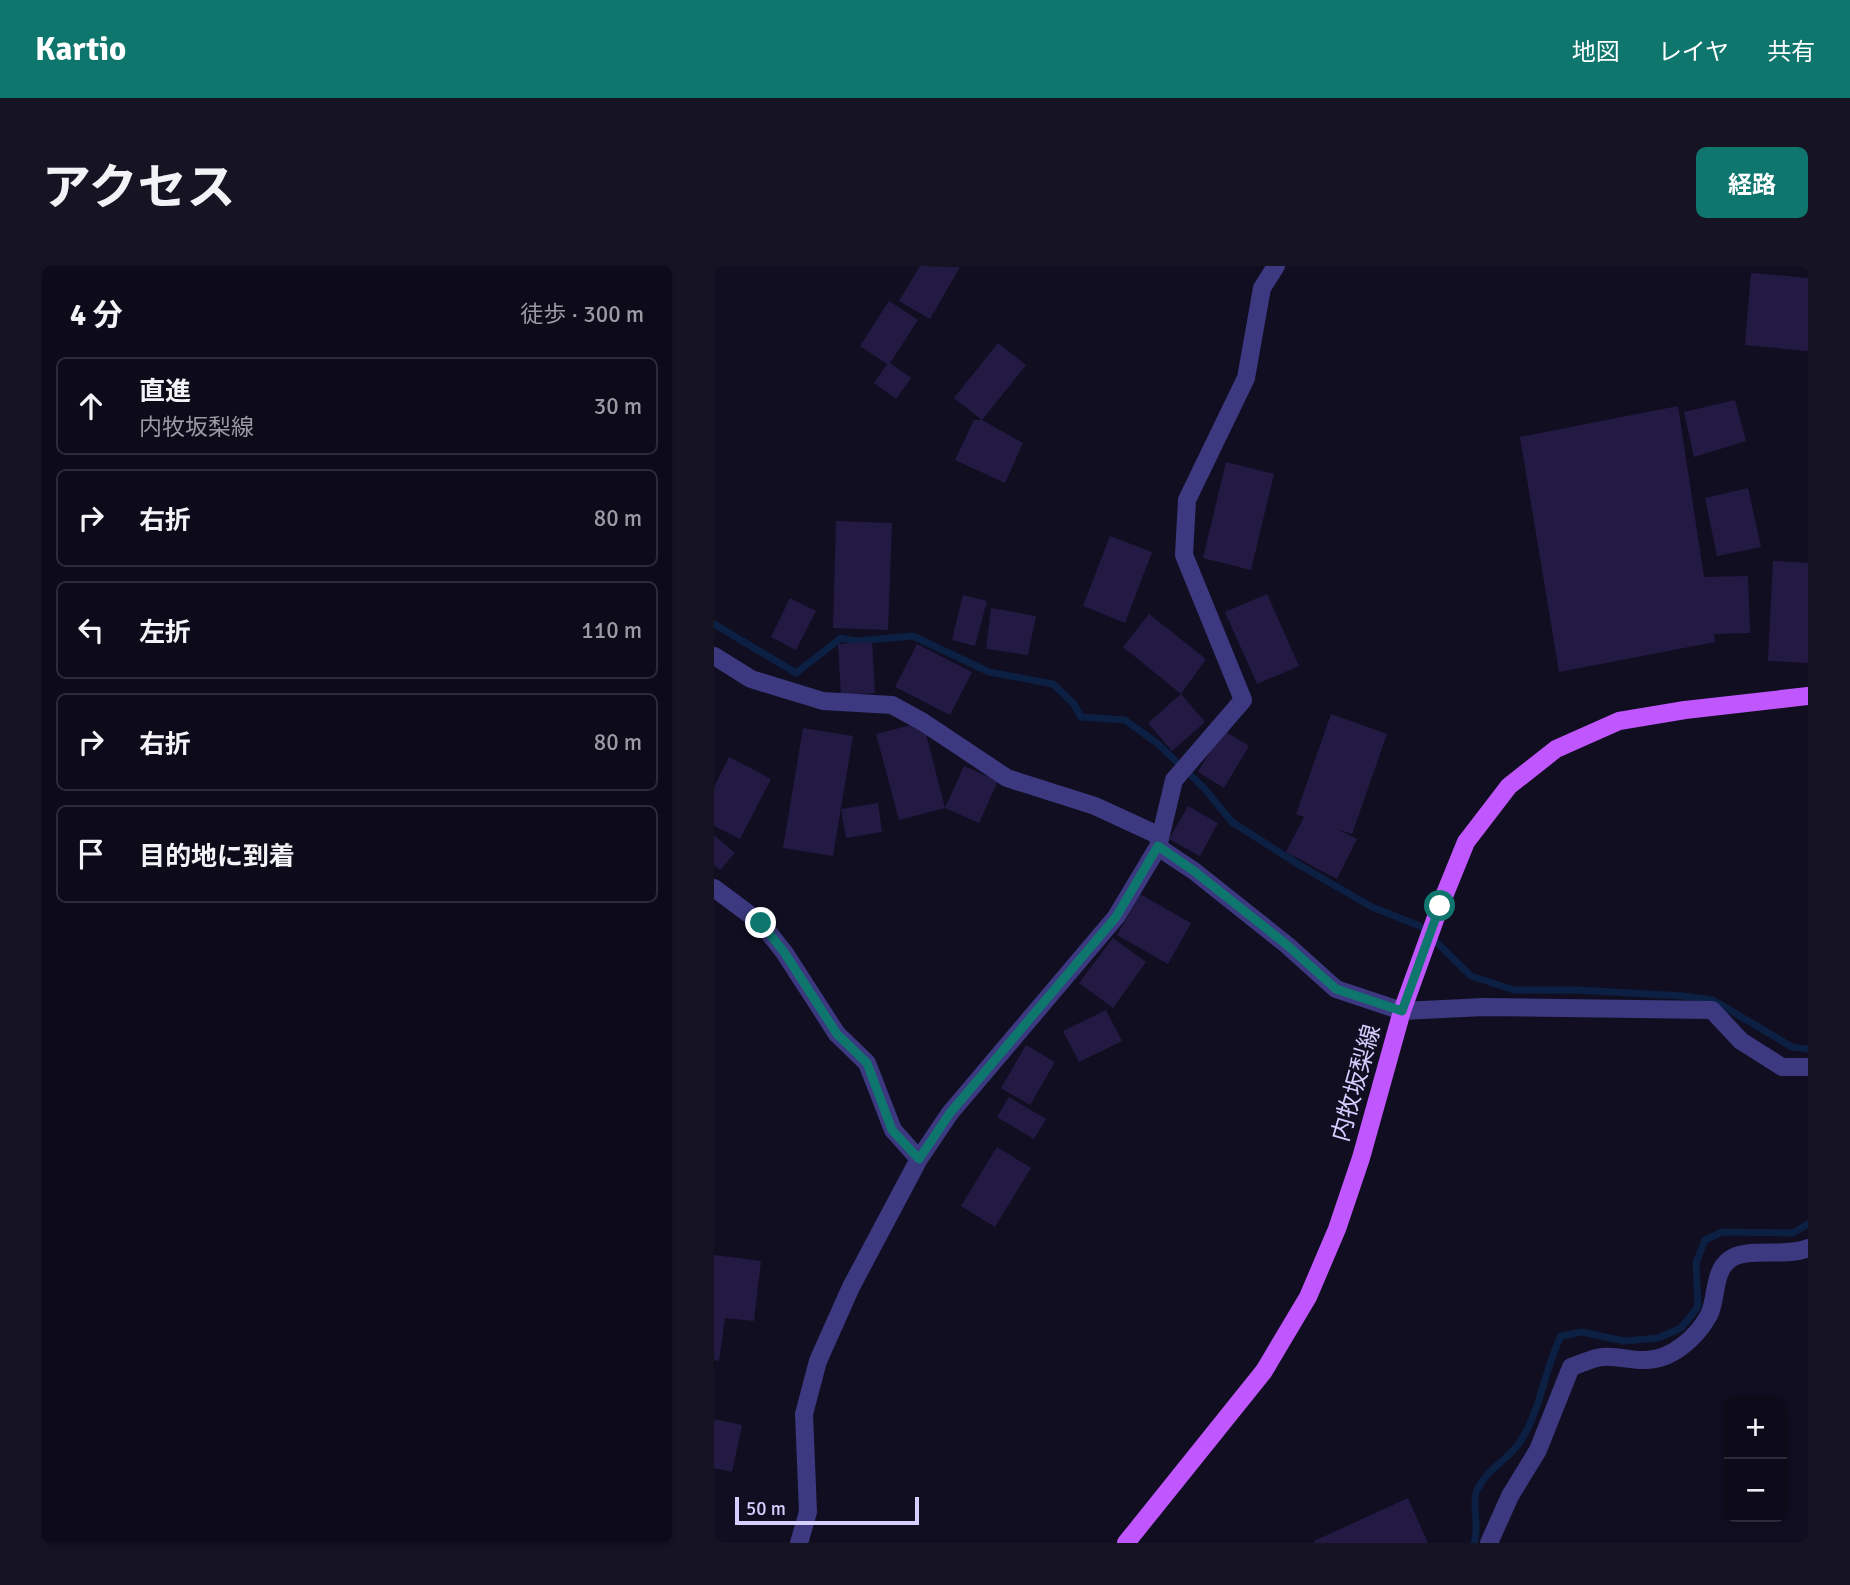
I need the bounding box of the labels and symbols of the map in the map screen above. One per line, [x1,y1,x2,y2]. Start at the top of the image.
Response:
route start [1424,890,1455,921]
route end [745,907,776,938]
street label: 内牧坂梨線 [1325,1021,1387,1145]
scale bar [735,1494,919,1526]

